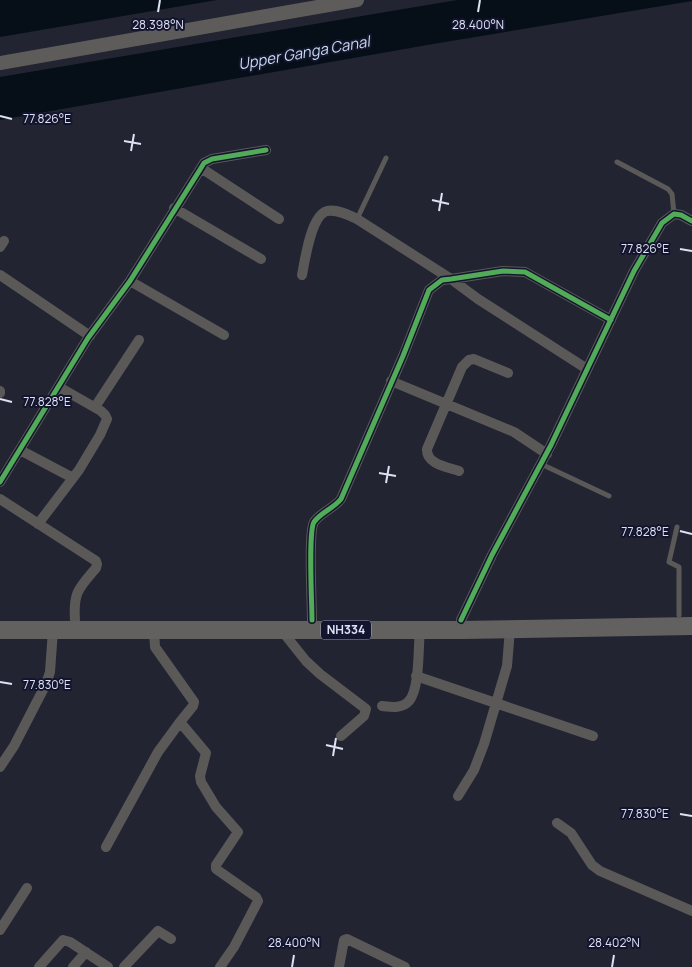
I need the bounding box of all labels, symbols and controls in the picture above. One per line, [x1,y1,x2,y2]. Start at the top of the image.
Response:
text: 28.398°N [132,16,184,33]
text: 28.400°N [452,16,504,33]
water label: Upper Ganga Canal [236,30,374,74]
text: 77.826°E [23,110,71,127]
text: 77.826°E [621,240,669,257]
text: 77.828°E [23,393,71,410]
text: 77.828°E [621,523,669,540]
road number: NH334 [321,620,371,640]
text: 77.830°E [23,676,71,693]
text: 77.830°E [621,805,669,822]
text: 28.400°N [268,934,320,951]
text: 28.402°N [588,934,640,951]

